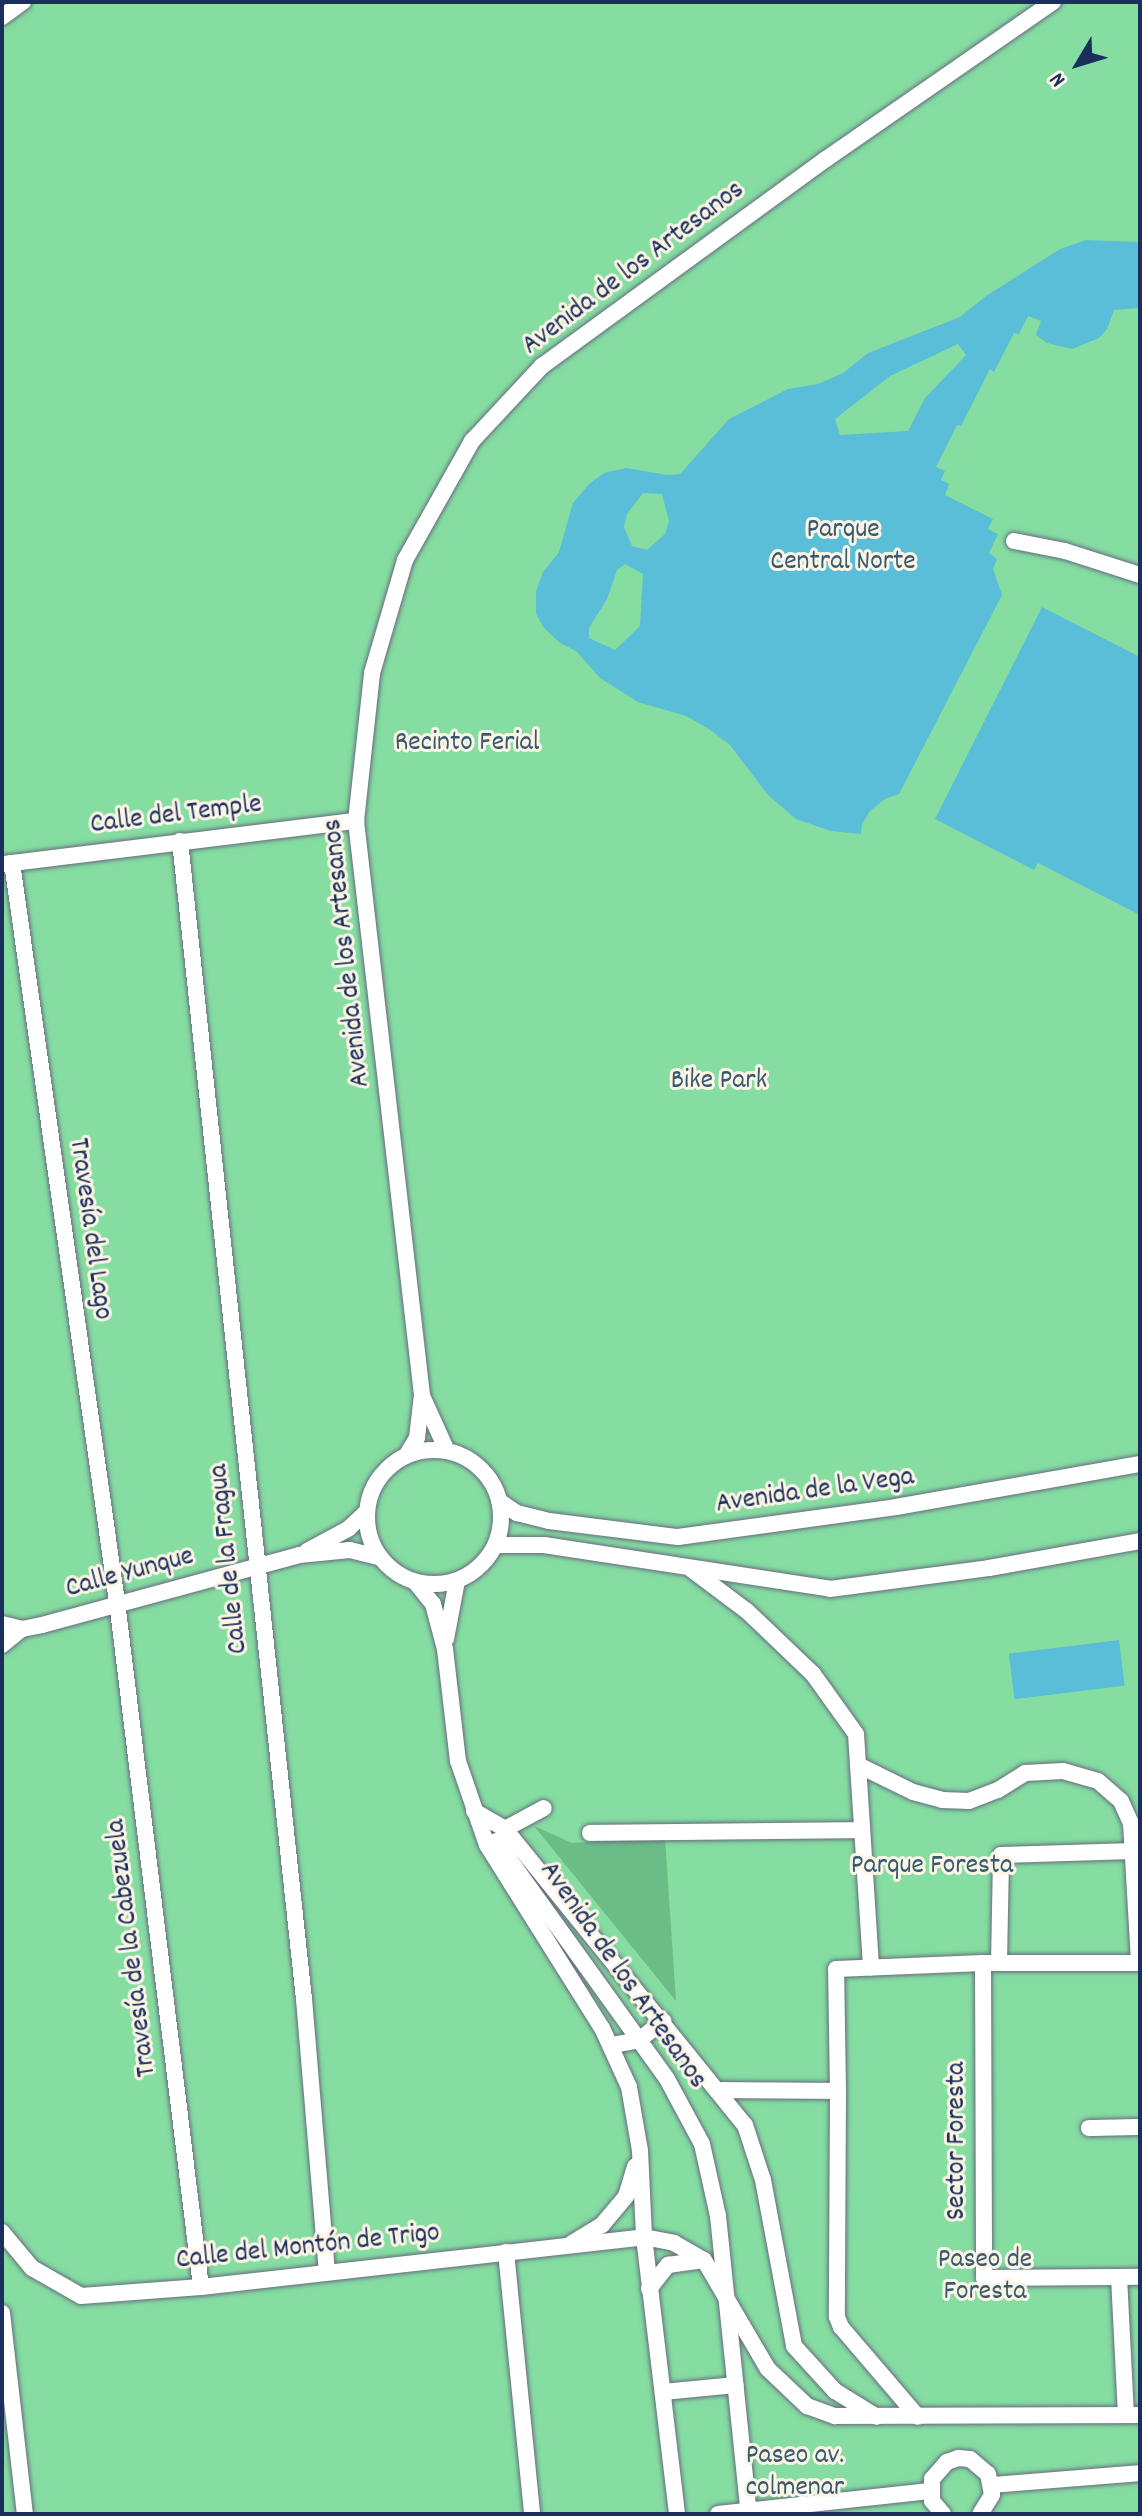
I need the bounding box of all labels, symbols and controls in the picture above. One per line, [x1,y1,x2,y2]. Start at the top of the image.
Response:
north arrow [1038,24,1118,104]
text: N [1043,65,1074,93]
street label: Avenida de los Artesanos [516,174,752,364]
park label: Parque Central Norte [770,514,916,580]
park label: Recinto Ferial [395,727,539,761]
street label: Calle del Temple [88,789,264,843]
street label: Avenida de los Artesanos [317,817,379,1089]
park label: Bike Park [671,1065,767,1099]
street label: Travesía del Lago [60,1136,118,1322]
street label: Avenida de la Vega [714,1461,916,1523]
street label: Calle de la Fragua [203,1462,257,1656]
street label: Calle Yunque [62,1541,198,1607]
street label: Travesía de la Cabezuela [101,1817,165,2079]
park label: Parque Foresta [851,1850,1013,1884]
street label: Avenida de los Artesanos [531,1856,713,2096]
street label: Sector Foresta [941,2062,975,2220]
street label: Calle del Montón de Trigo [175,2217,441,2279]
park label: Paseo de Foresta [938,2244,1032,2310]
park label: Paseo av. colmenar [746,2440,844,2506]

